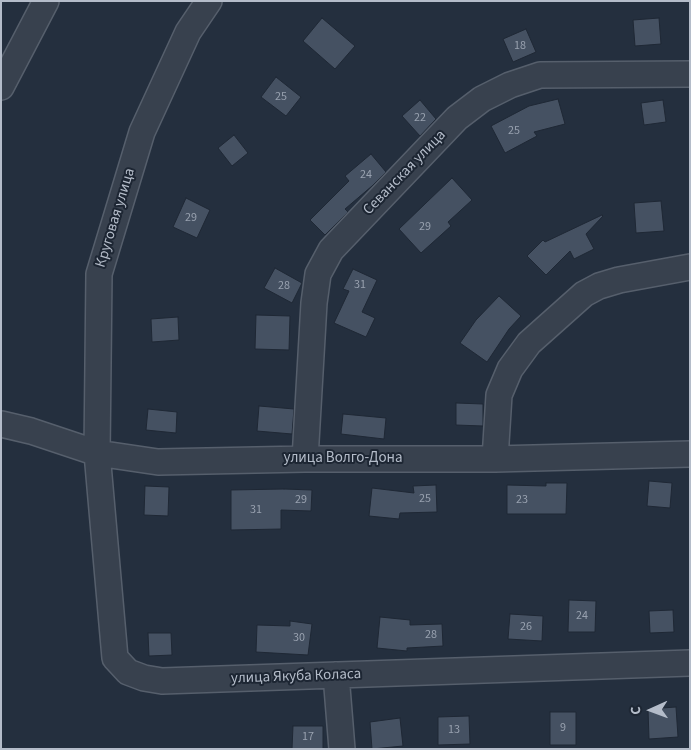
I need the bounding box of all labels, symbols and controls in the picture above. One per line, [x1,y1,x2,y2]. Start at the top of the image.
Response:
house number: 18 [514,39,526,53]
house number: 25 [275,90,287,104]
house number: 22 [414,111,426,125]
house number: 25 [508,124,520,138]
street label: Севанская улица [360,127,450,219]
street label: Круговая улица [92,166,140,270]
house number: 24 [360,168,372,182]
house number: 29 [185,211,197,225]
house number: 29 [419,220,431,234]
house number: 31 [354,278,366,292]
house number: 28 [278,279,290,293]
street label: улица Волго-Дона [283,450,403,468]
house number: 25 [419,492,431,506]
house number: 29 [295,493,307,507]
house number: 23 [516,493,528,507]
house number: 31 [250,503,262,517]
house number: 24 [576,609,588,623]
house number: 26 [520,620,532,634]
house number: 28 [425,628,437,642]
house number: 30 [293,631,305,645]
street label: улица Якуба Коласа [231,666,361,688]
north arrow [626,685,676,735]
text: С [626,706,646,715]
house number: 9 [560,721,566,735]
house number: 13 [448,723,460,737]
house number: 17 [302,730,314,744]

